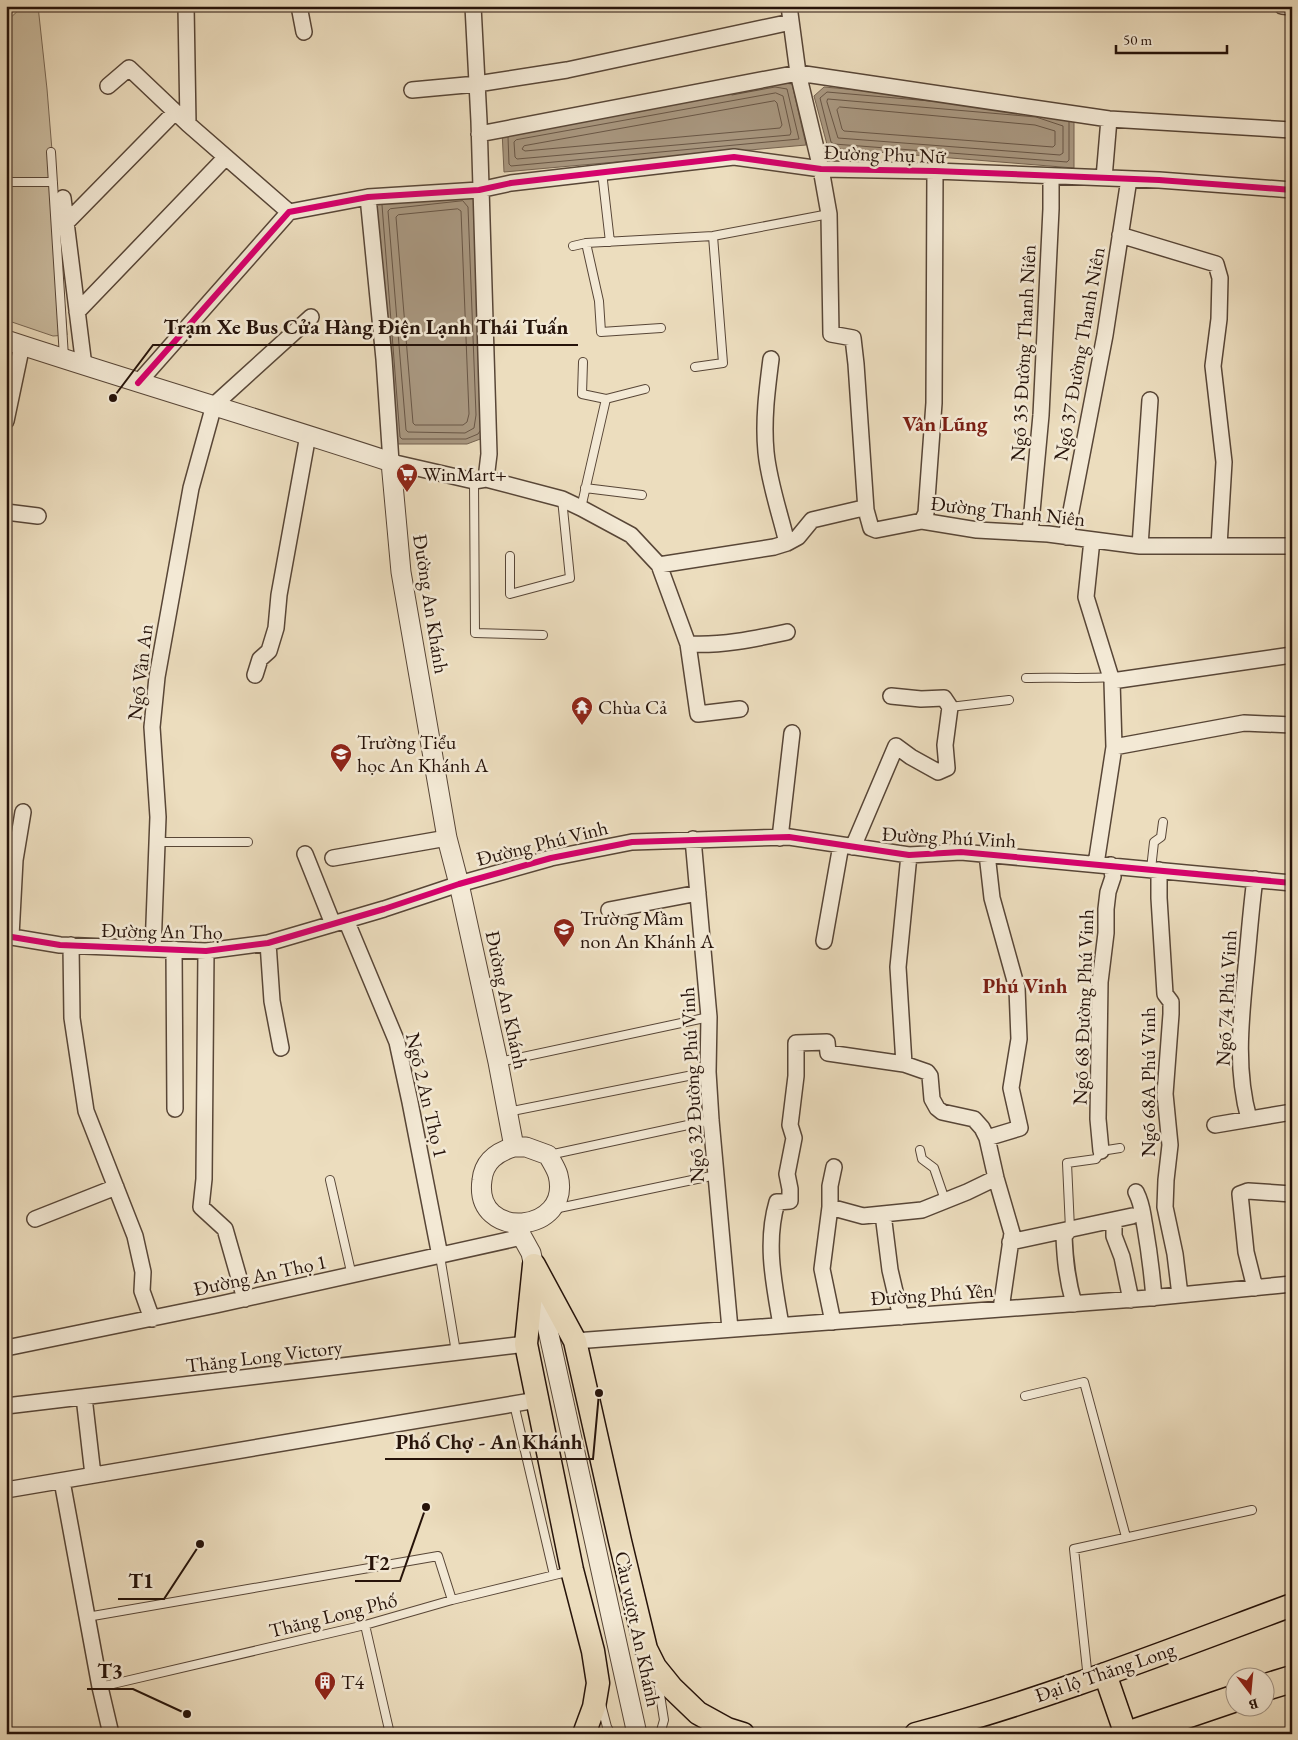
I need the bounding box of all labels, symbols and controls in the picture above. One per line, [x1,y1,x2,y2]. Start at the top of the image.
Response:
scale bar [1116,22,1227,54]
text: 50 m [1123,30,1152,49]
street label: Đường Phụ Nữ [823,139,948,169]
street label: Ngõ 35 Đường Thanh Niên [1004,244,1042,462]
street label: Ngõ 37 Đường Thanh Niên [1047,244,1111,463]
callout: Trạm Xe Bus Cửa Hàng Điện Lạnh Thái Tuấn [153,309,578,345]
text: Trạm Xe Bus Cửa Hàng Điện Lạnh Thái Tuấn [164,313,568,340]
district label: Vân Lũng [903,410,988,437]
place label: WinMart+ [423,461,507,487]
supermarket icon: WinMart+ [395,462,419,493]
street label: Đường Thanh Niên [929,490,1087,532]
street label: Đường An Khánh [407,532,455,676]
street label: Ngõ Vân An [121,622,159,722]
place label: Chùa Cả [598,694,667,720]
temple icon: Chùa Cả [570,695,594,726]
place label: Trường Tiểu học An Khánh A [357,729,488,778]
school or university icon: Trường Tiểu học An Khánh A [329,742,353,773]
street label: Đường Phú Vinh [474,814,610,872]
street label: Đường Phú Vinh [881,821,1017,853]
place label: Trường Mầm non An Khánh A [580,905,714,954]
street label: Ngõ 68 Đường Phú Vinh [1067,909,1099,1105]
street label: Đường An Thọ [101,917,223,945]
school or university icon: Trường Mầm non An Khánh A [552,917,576,948]
street label: Đường An Khánh [480,928,534,1072]
street label: Ngõ 74 Phú Vinh [1209,929,1243,1067]
district label: Phú Vinh [982,972,1068,999]
street label: Ngõ 32 Đường Phú Vinh [674,986,710,1184]
street label: Ngõ 68A Phú Vinh [1135,1007,1161,1157]
street label: Ngõ 2 An Thọ 1 [400,1030,454,1160]
street label: Đường An Thọ 1 [191,1248,329,1302]
street label: Đường Phú Yên [870,1277,995,1311]
street label: Thăng Long Victory [184,1333,344,1378]
callout: Phố Chợ - An Khánh [385,1423,593,1459]
text: Phố Chợ - An Khánh [395,1428,583,1455]
callout: T2 [355,1545,400,1581]
text: T2 [364,1549,390,1576]
street label: Cầu vượt An Khánh [609,1549,667,1709]
callout: T1 [118,1563,164,1599]
text: T1 [128,1567,154,1594]
street label: Thăng Long Phố [266,1587,400,1643]
street label: Đại lộ Thăng Long [1032,1636,1179,1708]
callout: T3 [87,1653,133,1689]
text: T3 [97,1657,123,1684]
north arrow [1226,1668,1276,1718]
place label: T4 [341,1669,364,1695]
building icon: T4 [313,1670,337,1701]
text: B [1247,1695,1260,1714]

